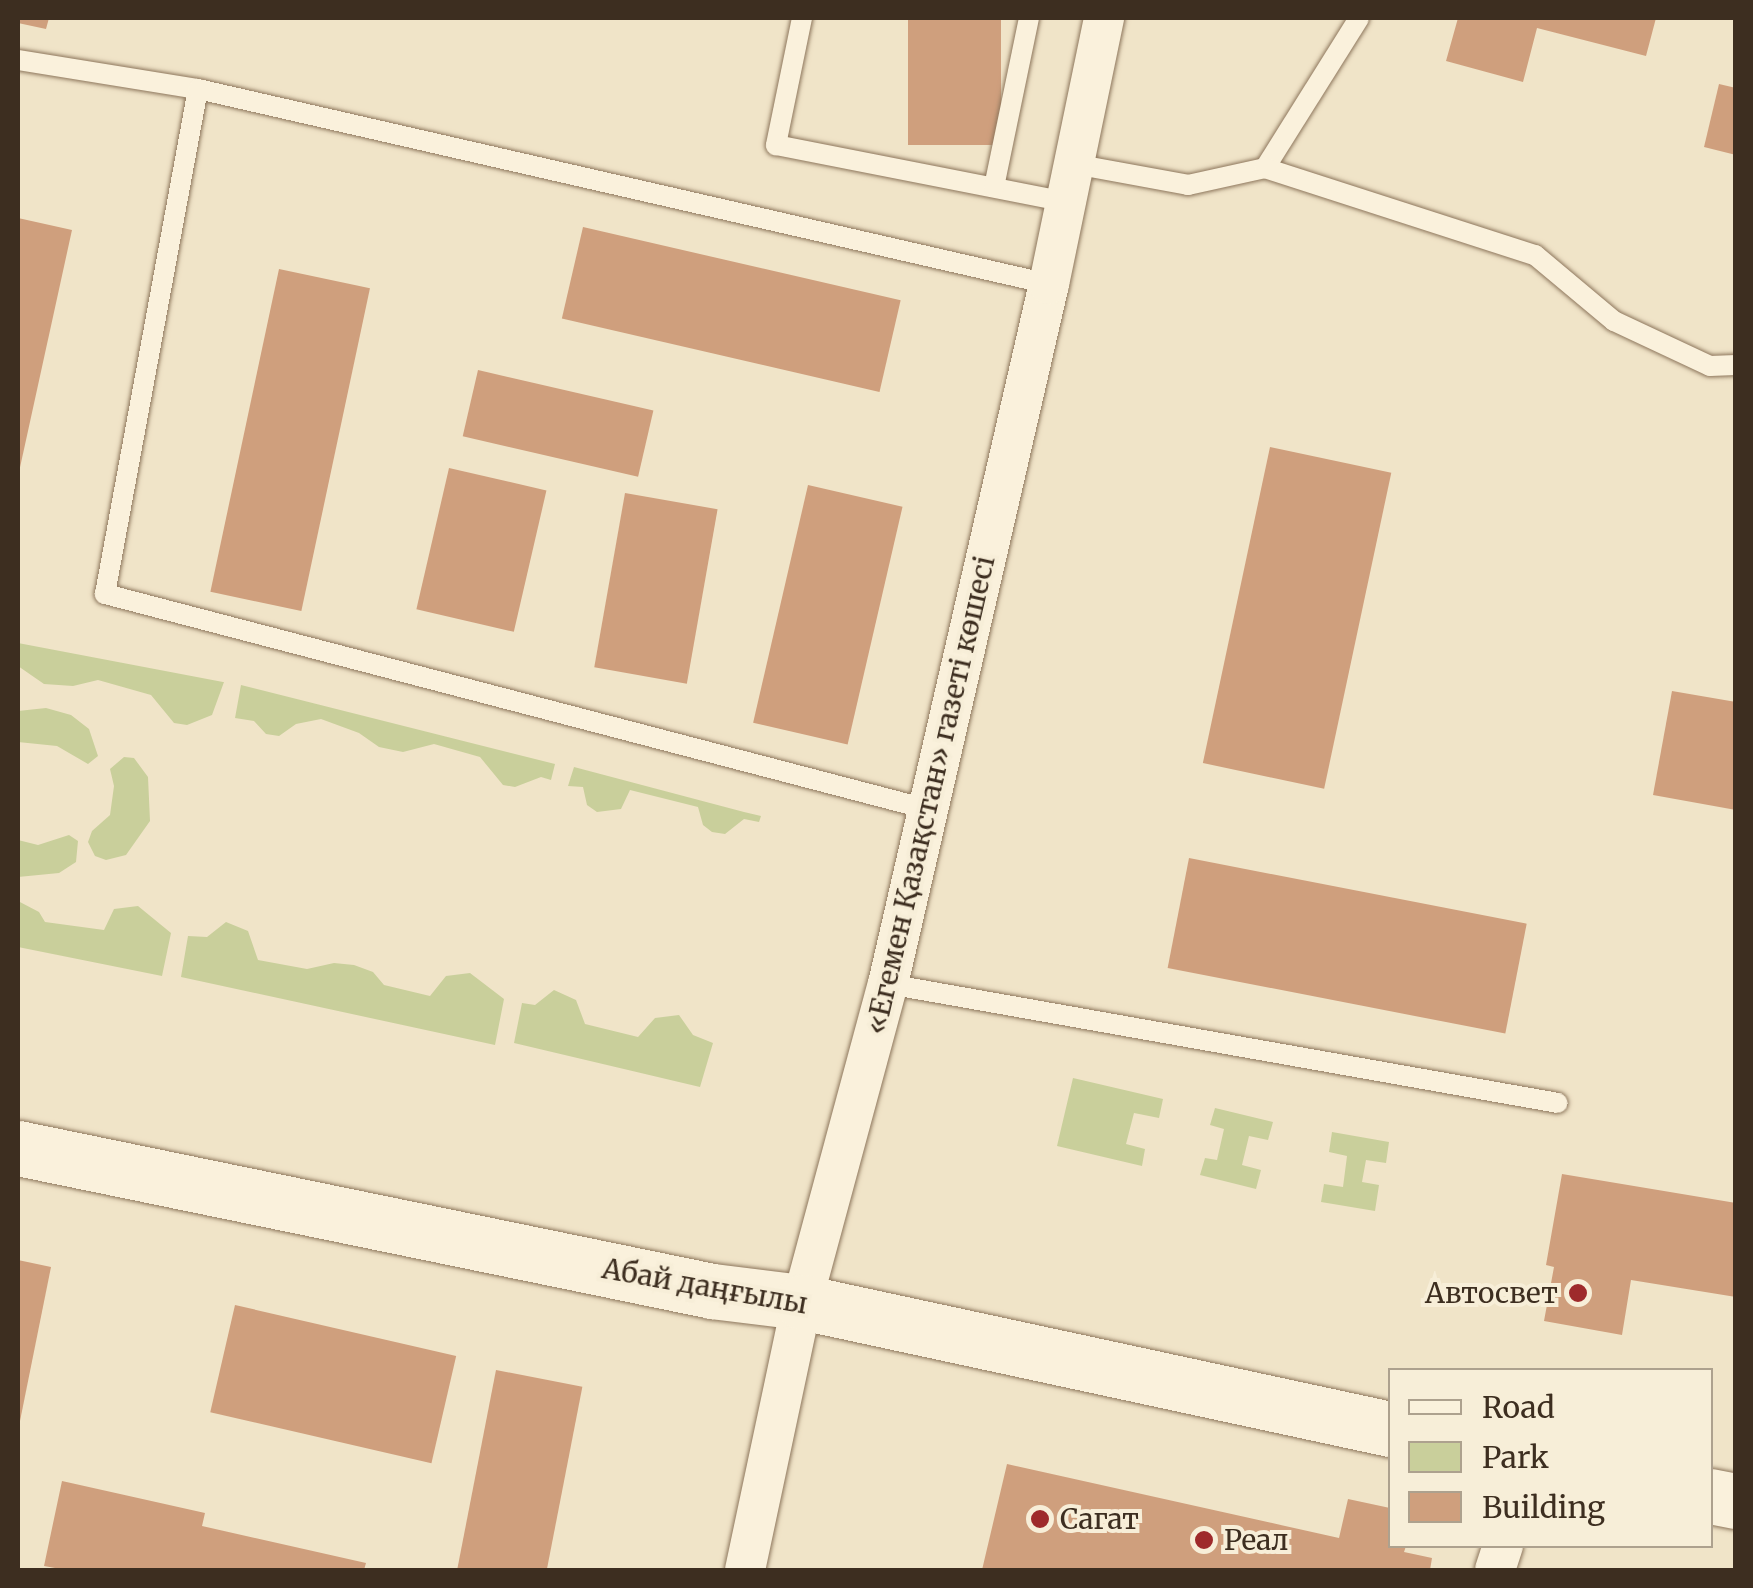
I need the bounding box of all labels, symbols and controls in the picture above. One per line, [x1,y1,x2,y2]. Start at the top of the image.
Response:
street label: «Егемен Қазақстан» газеті көшесі [859,552,1001,1038]
street label: Абай даңғылы [600,1251,810,1321]
place label: Автосвет [1425,1276,1558,1310]
marker: Автосвет [1567,1282,1589,1304]
legend [1388,1368,1713,1548]
text: Road [1482,1388,1555,1426]
text: Park [1482,1438,1549,1476]
text: Building [1482,1488,1605,1526]
place label: Сагат [1060,1502,1139,1536]
marker: Сагат [1029,1508,1051,1530]
place label: Реал [1224,1523,1288,1557]
marker: Реал [1193,1529,1215,1551]

